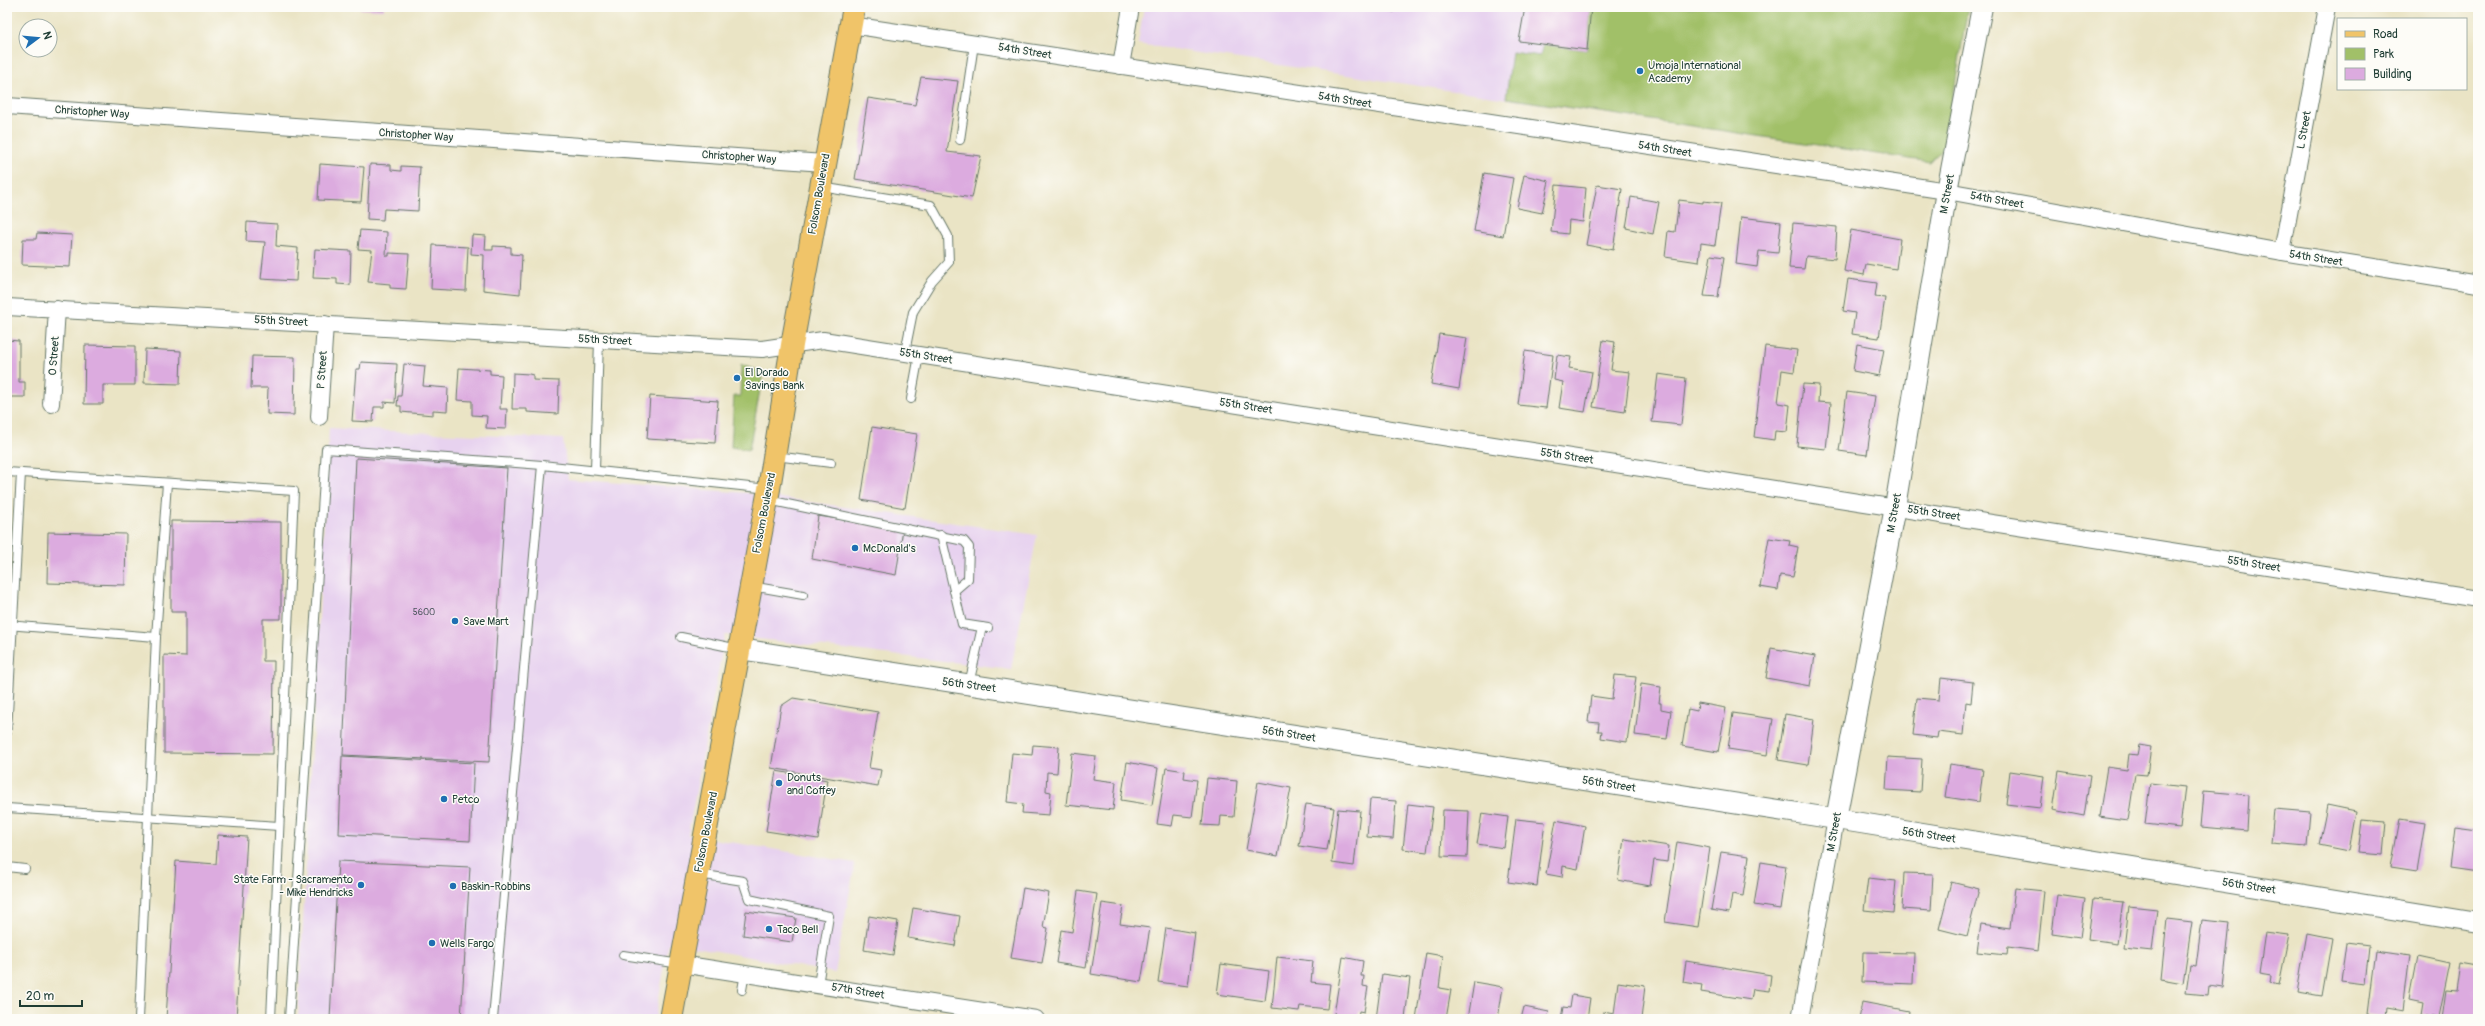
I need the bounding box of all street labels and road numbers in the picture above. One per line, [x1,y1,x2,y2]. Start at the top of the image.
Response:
street label: 54th Street [997,40,1053,62]
street label: 54th Street [1317,89,1373,111]
street label: Christopher Way [54,103,130,121]
street label: L Street [2294,109,2314,150]
street label: Christopher Way [378,126,454,144]
street label: 54th Street [1637,138,1693,160]
street label: Christopher Way [701,148,777,166]
street label: Folsom Boulevard [805,152,833,236]
street label: M Street [1937,173,1957,215]
street label: 54th Street [1969,189,2025,211]
street label: 54th Street [2288,247,2344,269]
street label: 55th Street [254,313,309,329]
street label: 55th Street [578,332,633,348]
street label: O Street [46,335,62,376]
street label: 55th Street [898,345,954,367]
street label: P Street [314,350,330,390]
street label: 55th Street [1218,395,1274,417]
street label: 55th Street [1539,445,1595,467]
street label: Folsom Boulevard [750,471,778,555]
street label: M Street [1884,492,1904,534]
street label: 55th Street [1906,502,1962,524]
street label: 55th Street [2226,553,2282,575]
street label: 56th Street [941,675,997,695]
street label: 56th Street [1261,723,1317,745]
street label: 56th Street [1581,773,1637,795]
street label: Folsom Boulevard [692,790,720,874]
street label: M Street [1824,811,1844,853]
street label: 56th Street [1901,824,1957,846]
street label: 56th Street [2221,875,2277,897]
street label: 57th Street [831,980,886,1002]

